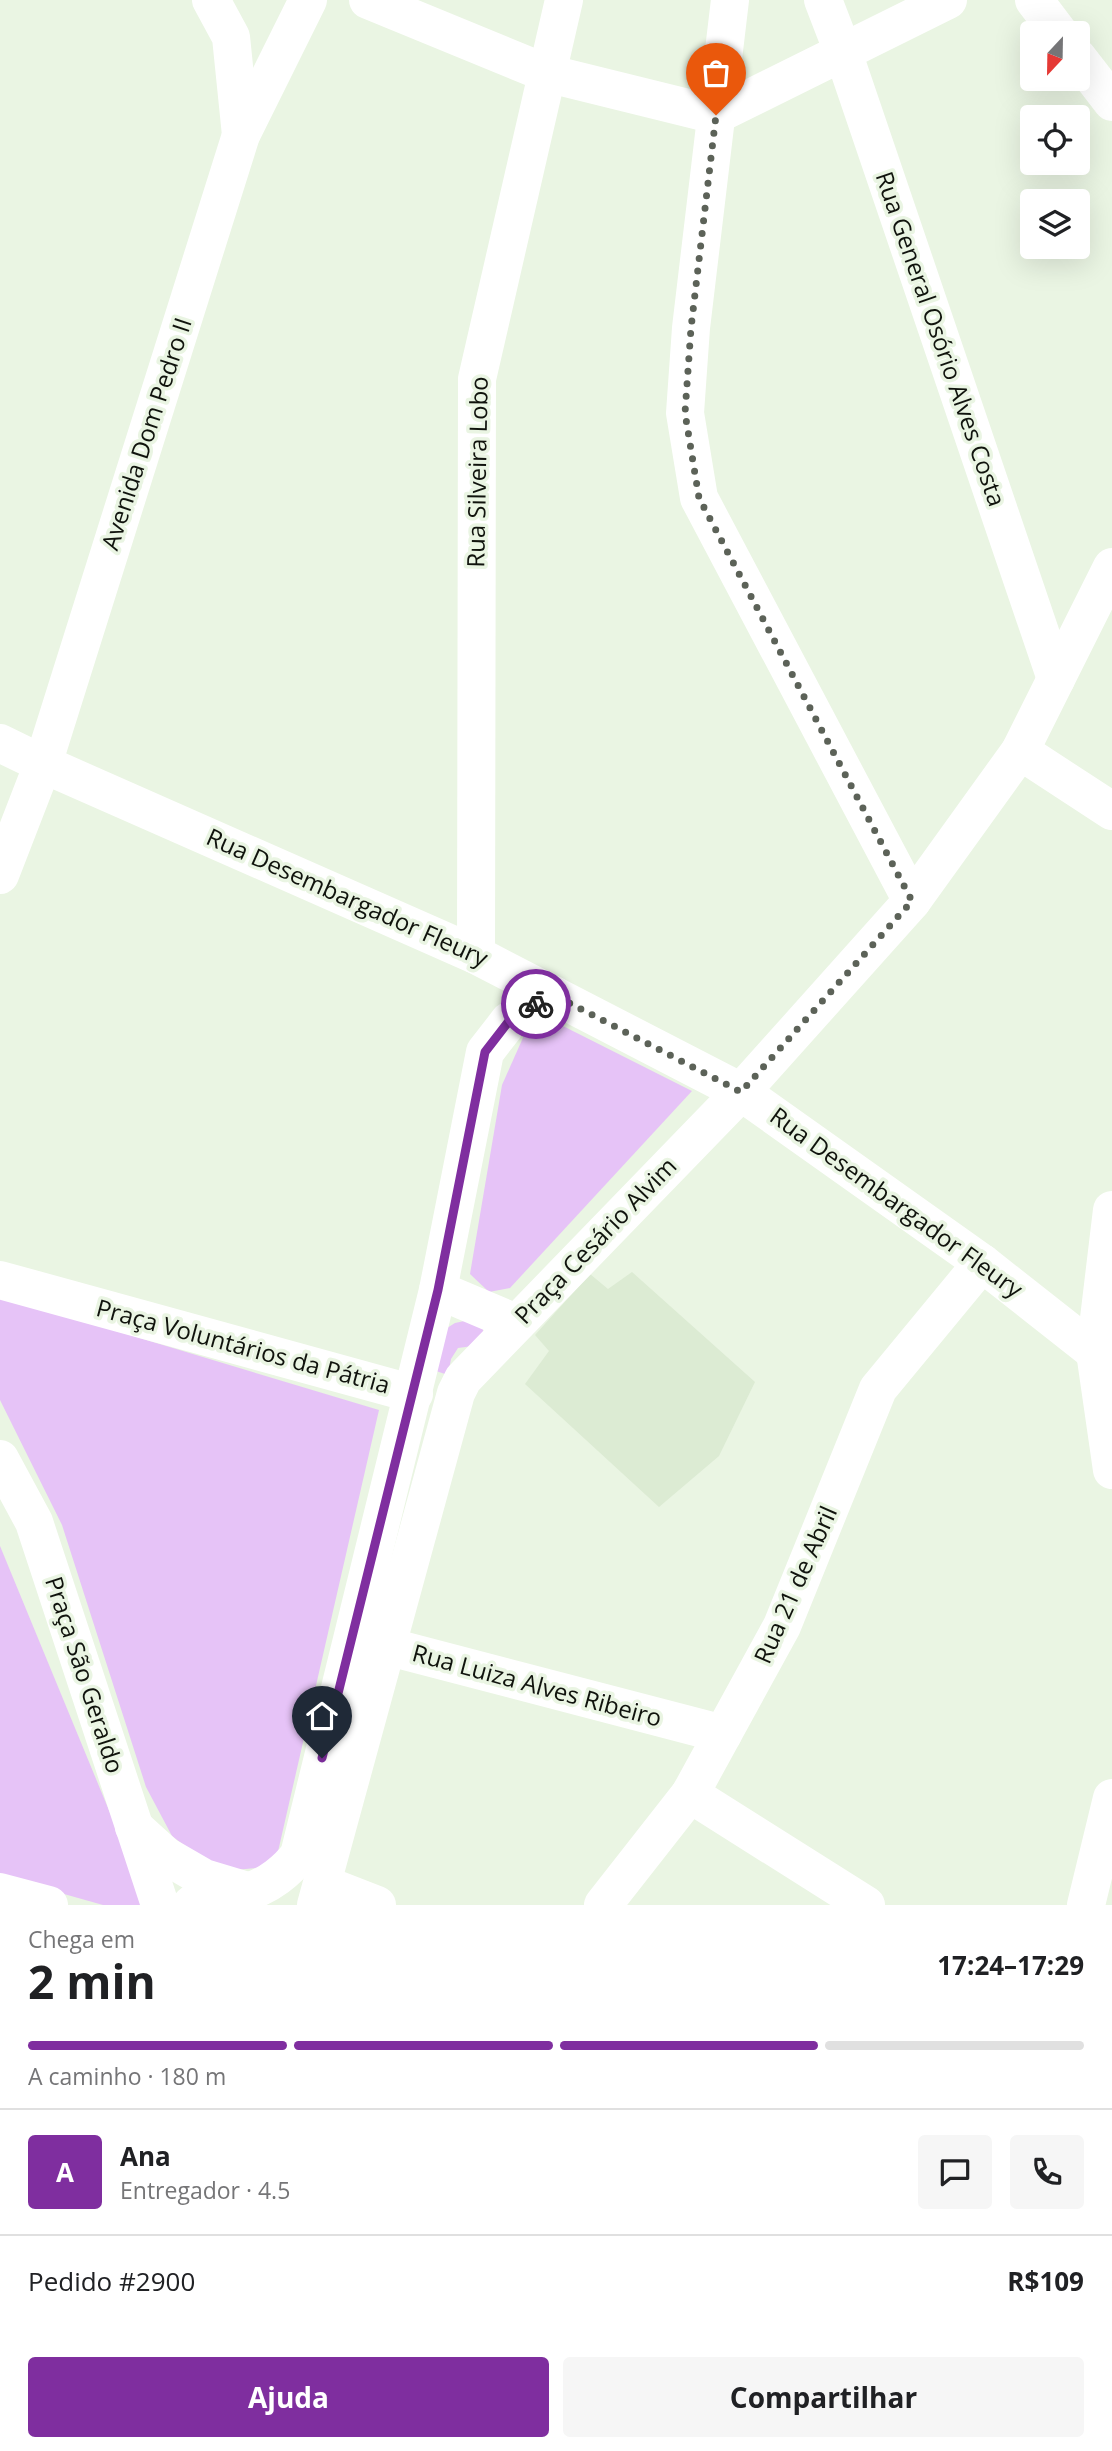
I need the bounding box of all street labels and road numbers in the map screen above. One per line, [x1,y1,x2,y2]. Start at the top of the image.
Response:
street label: Rua General Osório Alves Costa [869,167,1014,510]
street label: Avenida Dom Pedro II [92,313,199,554]
street label: Rua Silveira Lobo [458,376,495,568]
street label: Rua Desembargador Fleury [202,820,495,974]
street label: Rua Desembargador Fleury [764,1099,1031,1305]
street label: Praça Cesário Alvim [507,1149,683,1331]
street label: Praça Voluntários da Pátria [93,1290,394,1401]
street label: Rua 21 de Abril [745,1500,844,1668]
street label: Praça São Geraldo [38,1572,133,1777]
street label: Rua Luiza Alves Ribeiro [409,1635,666,1734]

